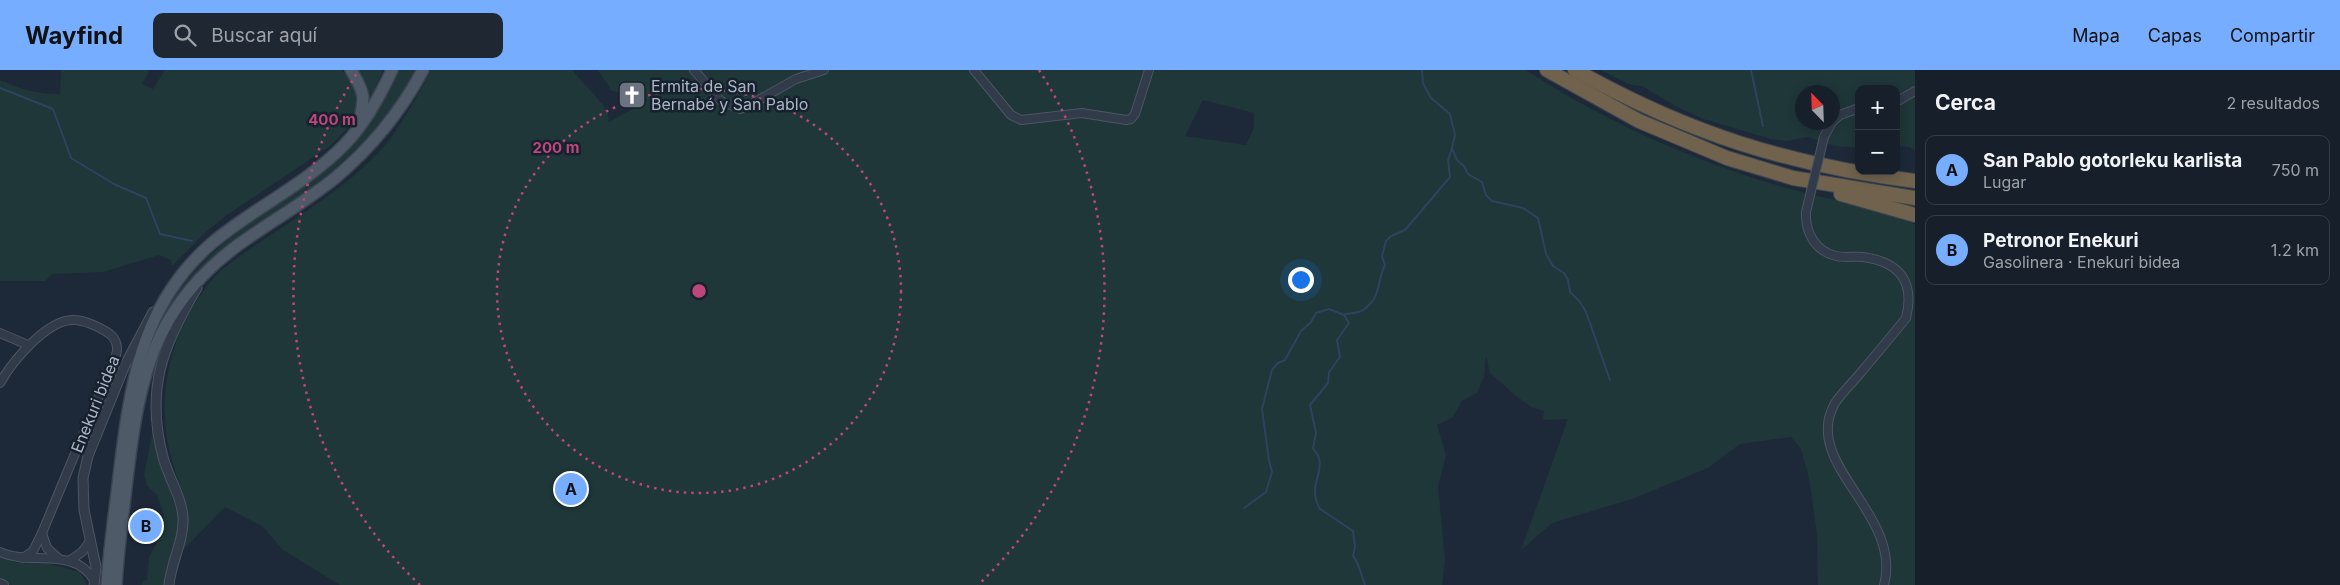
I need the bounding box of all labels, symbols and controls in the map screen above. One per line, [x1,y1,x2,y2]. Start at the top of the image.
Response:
search box [153,13,503,58]
text: Wayfind [25,21,123,50]
icon: search [171,21,199,49]
text: Buscar aquí [211,24,317,47]
text: Mapa [2072,25,2120,46]
text: Capas [2148,25,2202,46]
text: Compartir [2230,25,2315,46]
place label: Ermita de San Bernabé y San Pablo [651,76,808,114]
church icon: Ermita de San Bernabé y San Pablo [617,80,647,110]
north arrow [1795,85,1840,130]
map controls [1855,85,1900,175]
button: + [1855,85,1900,130]
text: Cerca [1935,90,1996,115]
text: 2 resultados [2227,93,2320,113]
text: 400 m [308,110,356,129]
button: − [1855,130,1900,175]
text: 200 m [533,138,579,157]
text: San Pablo gotorleku karlista [1983,149,2242,172]
text: A [1946,160,1958,180]
text: 750 m [2272,160,2319,180]
text: Lugar [1983,172,2026,192]
text: Petronor Enekuri [1983,229,2139,252]
text: B [1947,240,1957,260]
text: 1.2 km [2271,240,2319,260]
text: Gasolinera · Enekuri bidea [1983,252,2180,272]
your location [1288,267,1314,293]
centre of rings [690,282,708,300]
street label: Enekuri bidea [66,352,124,456]
pin: A [555,470,587,508]
pin: B [130,507,162,545]

